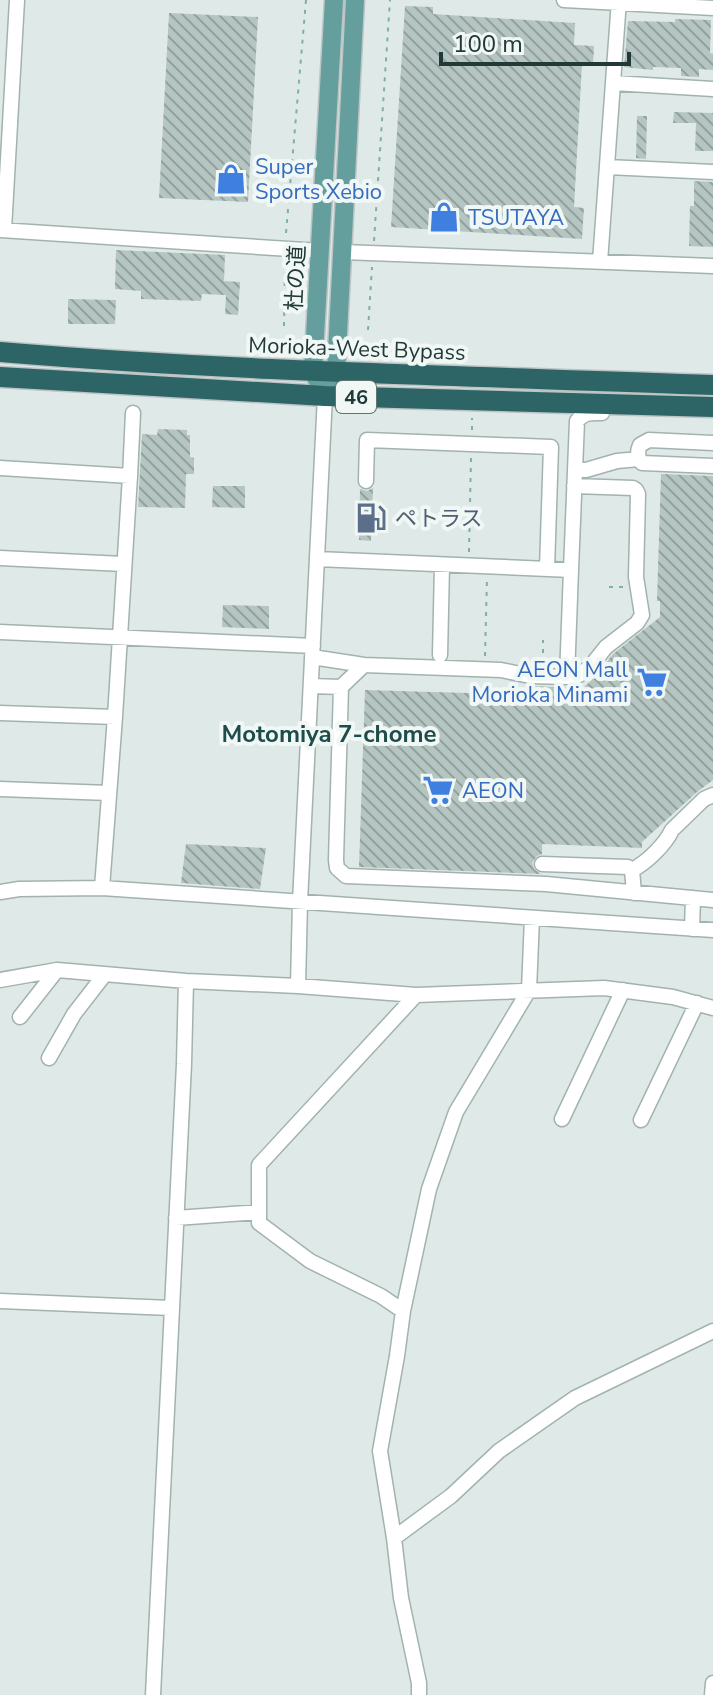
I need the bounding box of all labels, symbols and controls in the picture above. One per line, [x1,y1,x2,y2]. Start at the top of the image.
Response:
scale bar [441,16,629,66]
text: 100 m [453,28,523,60]
place label: Super Sports Xebio [255,152,382,207]
shop icon: Super Sports Xebio [214,162,248,196]
shop icon: TSUTAYA [427,200,461,234]
place label: TSUTAYA [468,203,564,233]
street label: 杜の道 [279,244,313,312]
street label: Morioka-West Bypass [248,330,466,368]
road number: 46 [336,381,376,413]
fuel station icon: ペトラス [354,501,388,535]
place label: ペトラス [395,504,483,534]
place label: AEON Mall Morioka Minami [472,655,628,710]
supermarket icon: AEON Mall Morioka Minami [635,665,669,699]
district label: Motomiya 7-chome [221,718,437,750]
supermarket icon: AEON [421,773,455,807]
place label: AEON [462,776,524,806]

